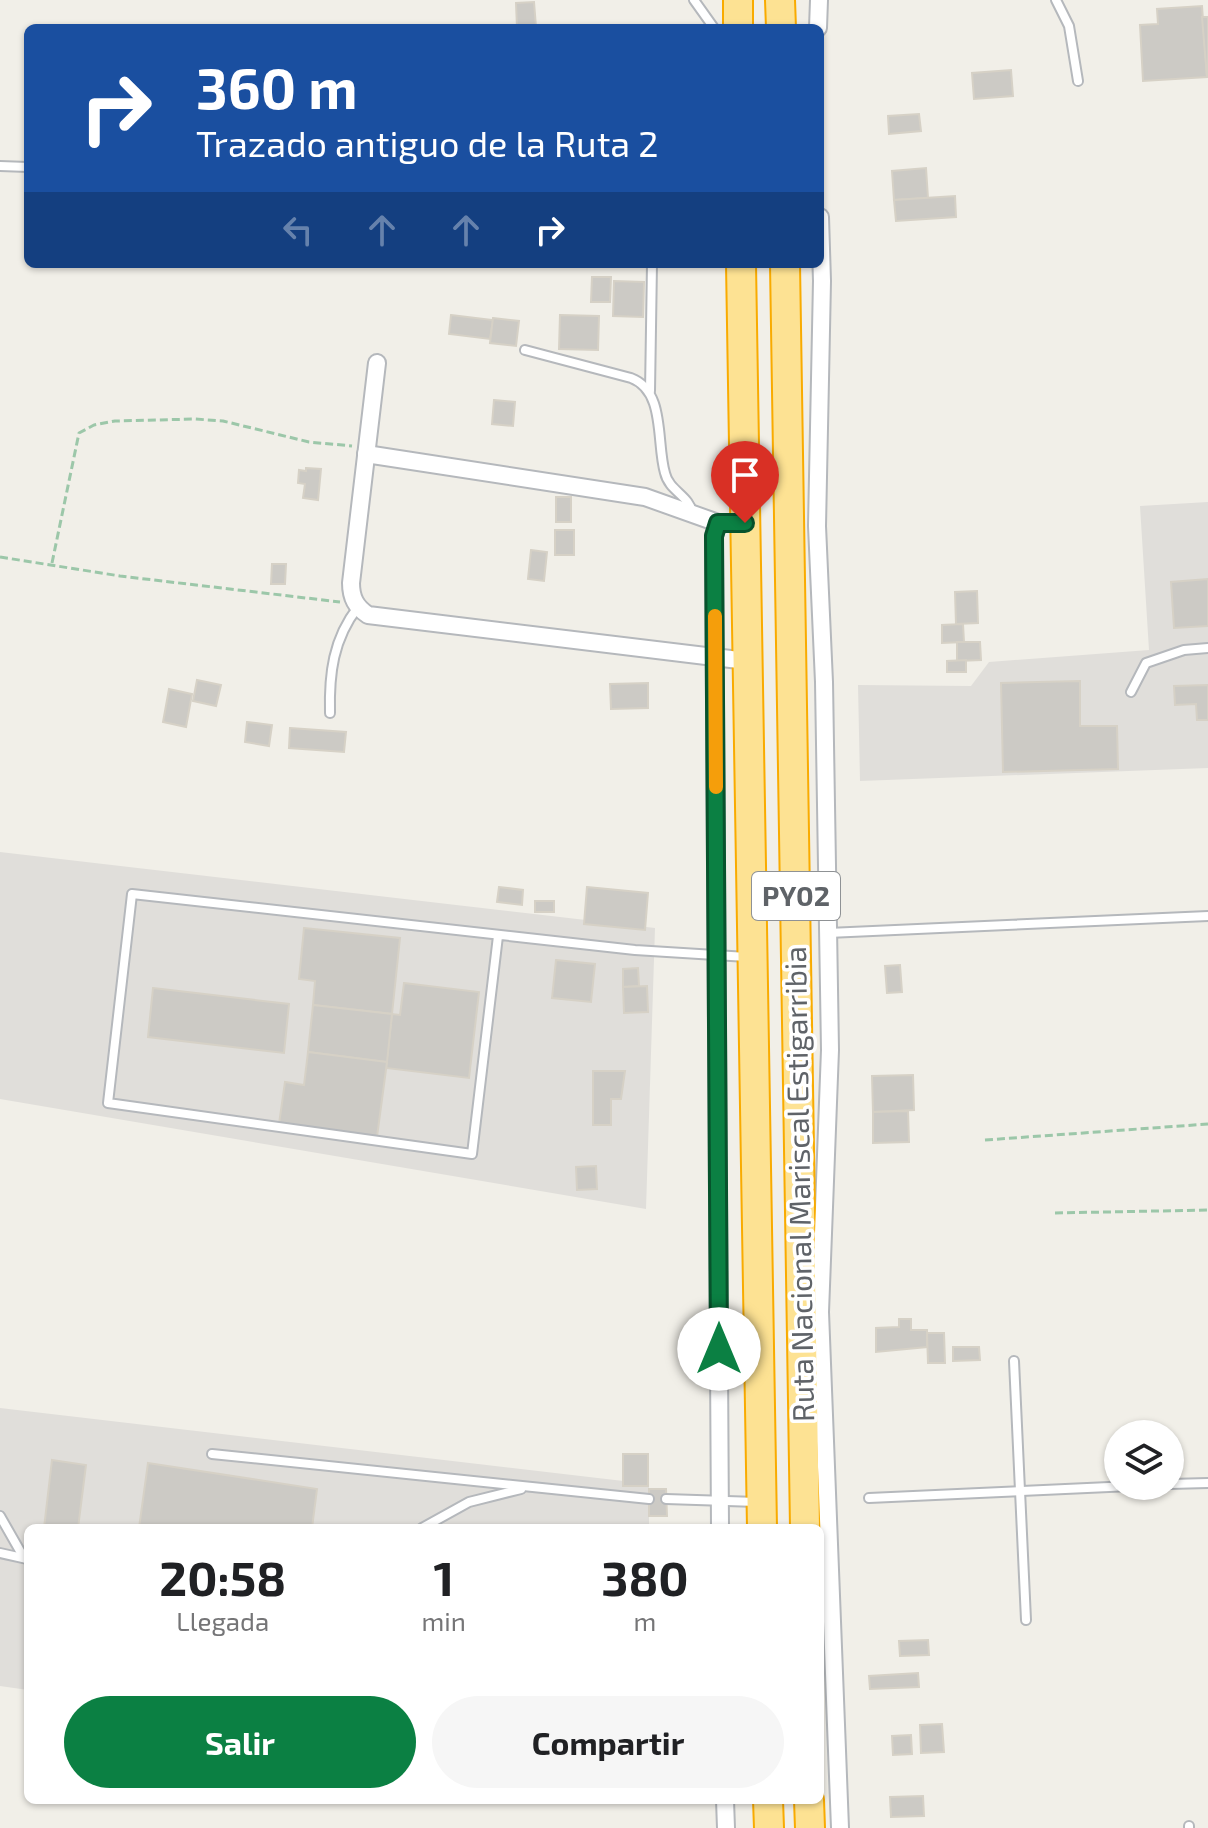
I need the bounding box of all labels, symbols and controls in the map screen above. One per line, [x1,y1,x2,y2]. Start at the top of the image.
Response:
text: 360 m [196,53,358,120]
icon: right [64,56,168,160]
text: Trazado antiguo de la Ruta 2 [196,121,658,164]
icon: left [276,208,320,252]
icon: ahead [360,208,404,252]
icon: ahead [444,208,488,252]
icon: right [528,208,572,252]
pin [711,441,779,523]
icon: arrive [723,453,767,497]
road number: PY02 [752,872,840,920]
street label: Ruta Nacional Mariscal Estigarribia [776,946,820,1422]
position arrow [677,1307,761,1391]
map controls [1104,1420,1184,1500]
button: layers [1104,1420,1184,1500]
text: 20:58 [159,1548,286,1606]
text: 1 [433,1548,454,1606]
text: 380 [601,1548,689,1606]
text: Llegada [176,1605,269,1636]
text: min [422,1605,466,1636]
text: m [634,1605,656,1636]
button: Salir [64,1696,416,1788]
button: Compartir [432,1696,784,1788]

